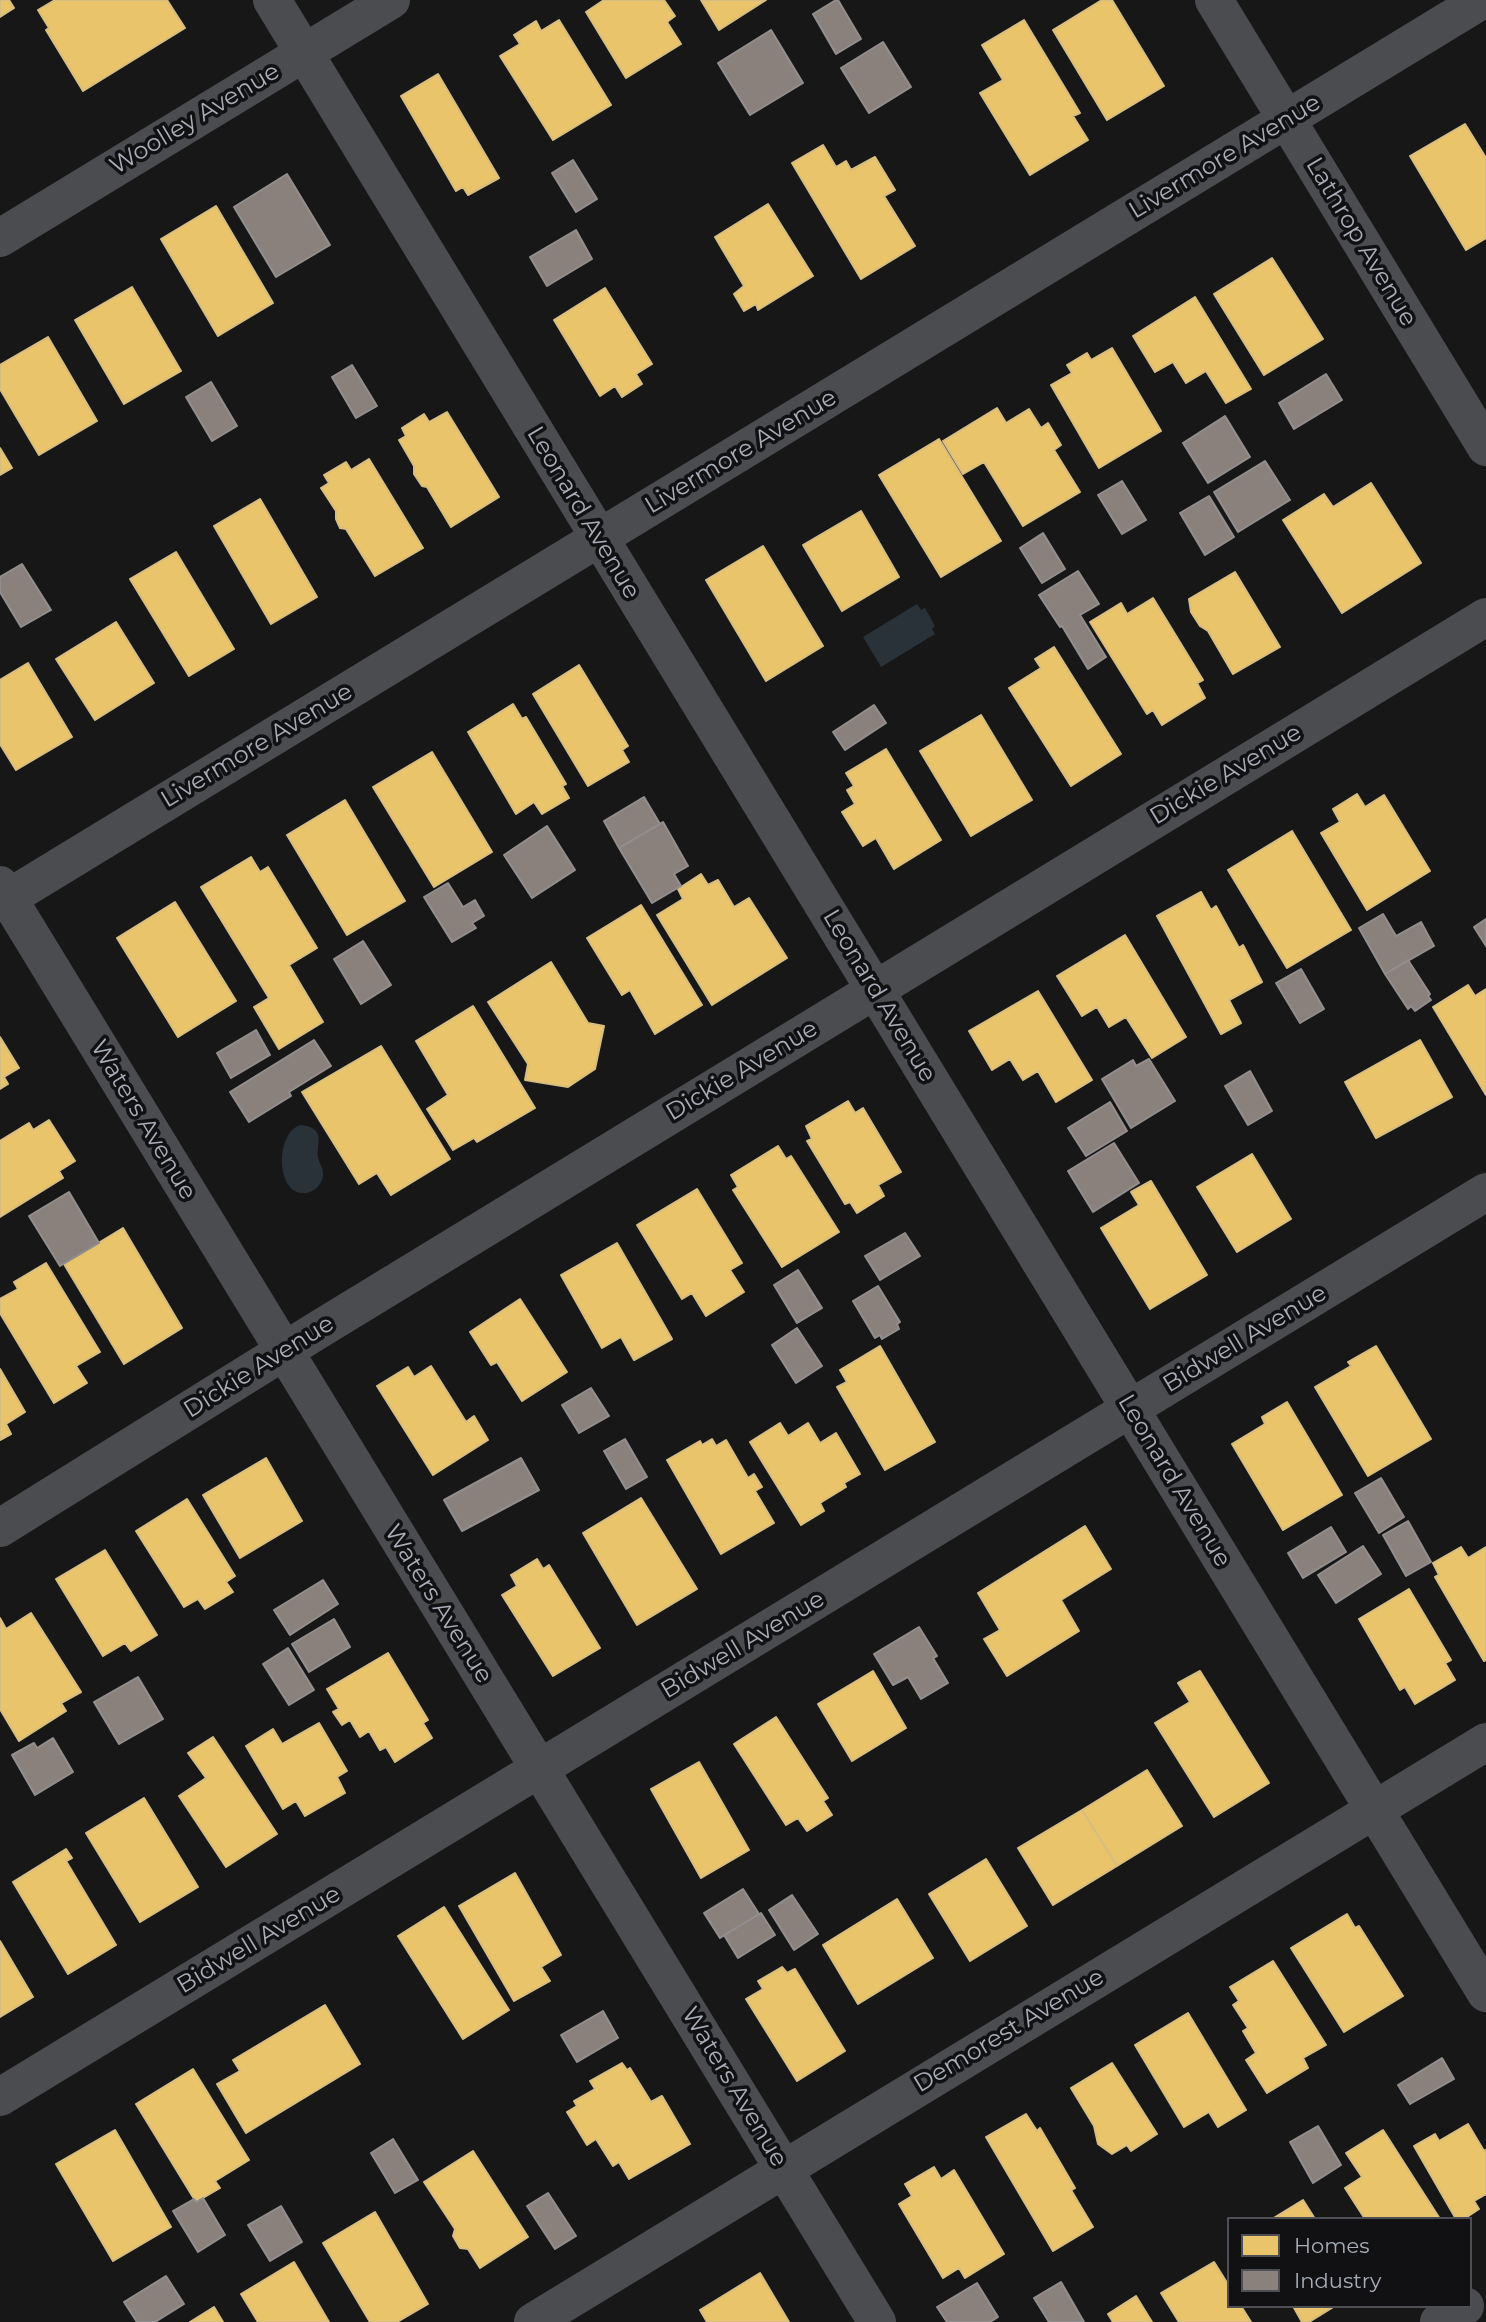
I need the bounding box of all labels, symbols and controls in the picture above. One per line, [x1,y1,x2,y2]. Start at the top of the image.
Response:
street label: Woolley Avenue [105,57,285,181]
street label: Livermore Avenue [1124,88,1326,226]
street label: Lathrop Avenue [1299,152,1423,332]
street label: Livermore Avenue [640,383,842,521]
street label: Leonard Avenue [520,421,646,605]
street label: Livermore Avenue [156,677,358,815]
street label: Dickie Avenue [1145,718,1307,832]
street label: Leonard Avenue [816,904,942,1088]
street label: Dickie Avenue [661,1014,823,1128]
street label: Waters Avenue [84,1035,202,1205]
street label: Bidwell Avenue [1158,1279,1332,1399]
street label: Dickie Avenue [179,1309,339,1425]
street label: Leonard Avenue [1111,1389,1237,1573]
street label: Waters Avenue [378,1519,498,1689]
street label: Bidwell Avenue [656,1585,830,1705]
street label: Bidwell Avenue [172,1880,346,2000]
street label: Demorest Avenue [909,1963,1109,2099]
street label: Waters Avenue [675,2002,793,2172]
legend [1227,2217,1472,2308]
text: Homes [1294,2233,1369,2258]
text: Industry [1294,2268,1381,2293]

